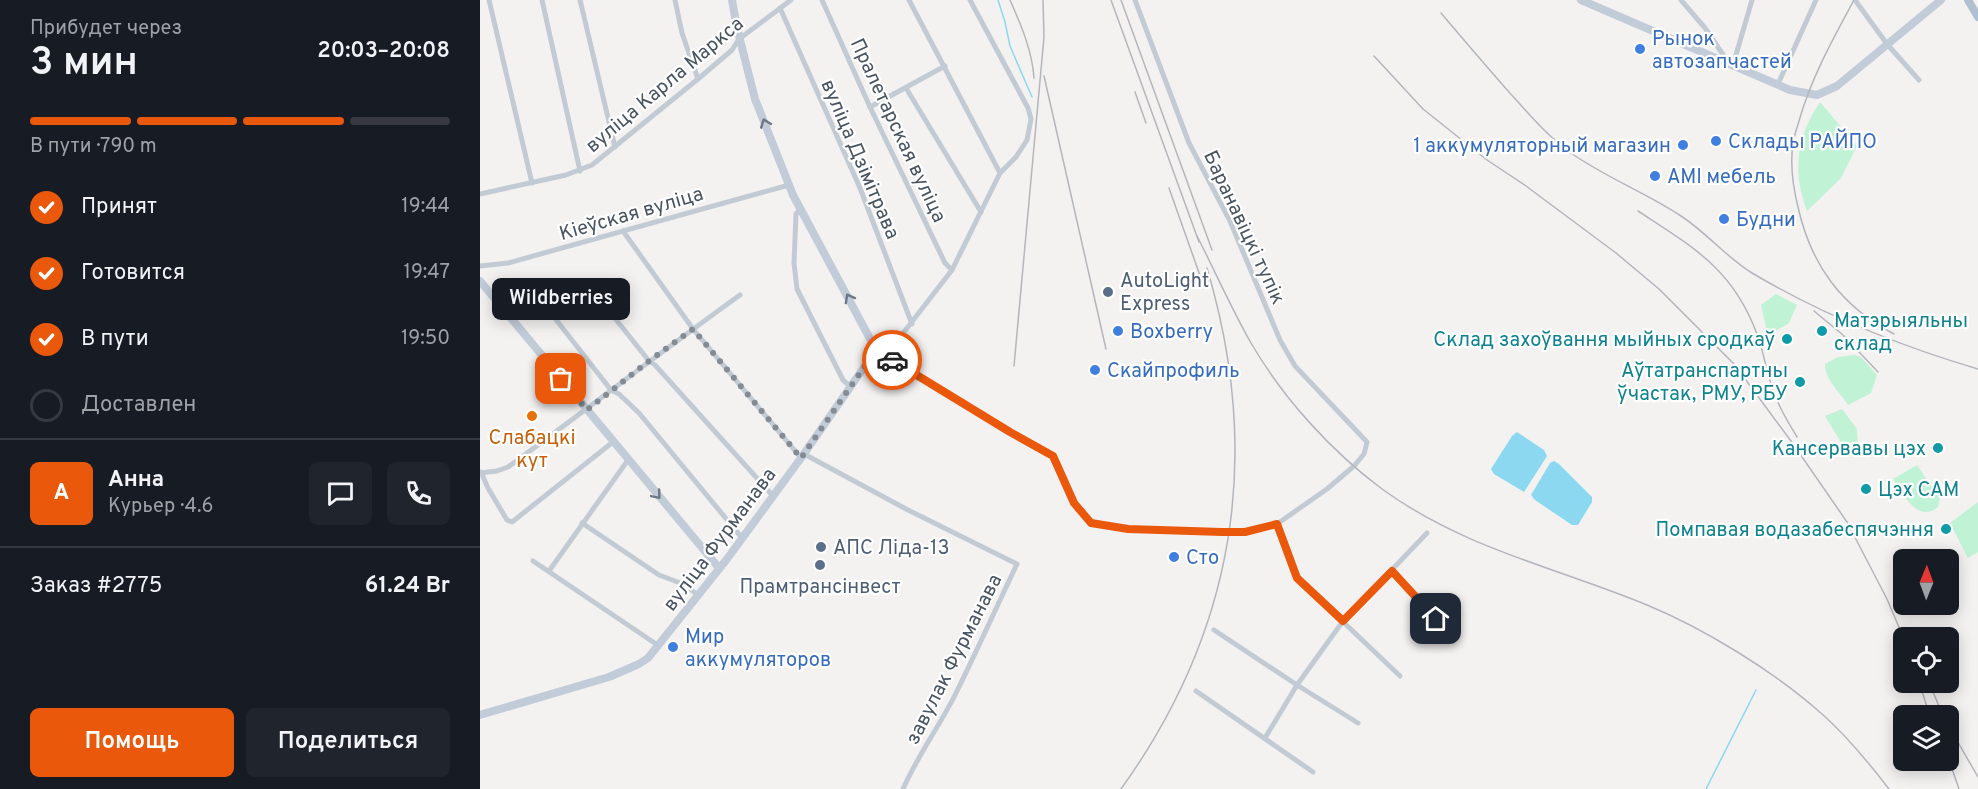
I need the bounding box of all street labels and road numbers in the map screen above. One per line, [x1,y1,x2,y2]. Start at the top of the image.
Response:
street label: вуліца Карла Маркса [581,12,750,159]
street label: Пралетарская вуліца [843,35,951,227]
street label: вуліца Дзімітрава [814,76,905,244]
street label: Баранавіцкі тупік [1196,147,1290,309]
street label: Кіеўская вуліца [556,182,707,248]
street label: вуліца Фурманава [658,463,783,617]
street label: завулак Фурманава [900,570,1009,750]

